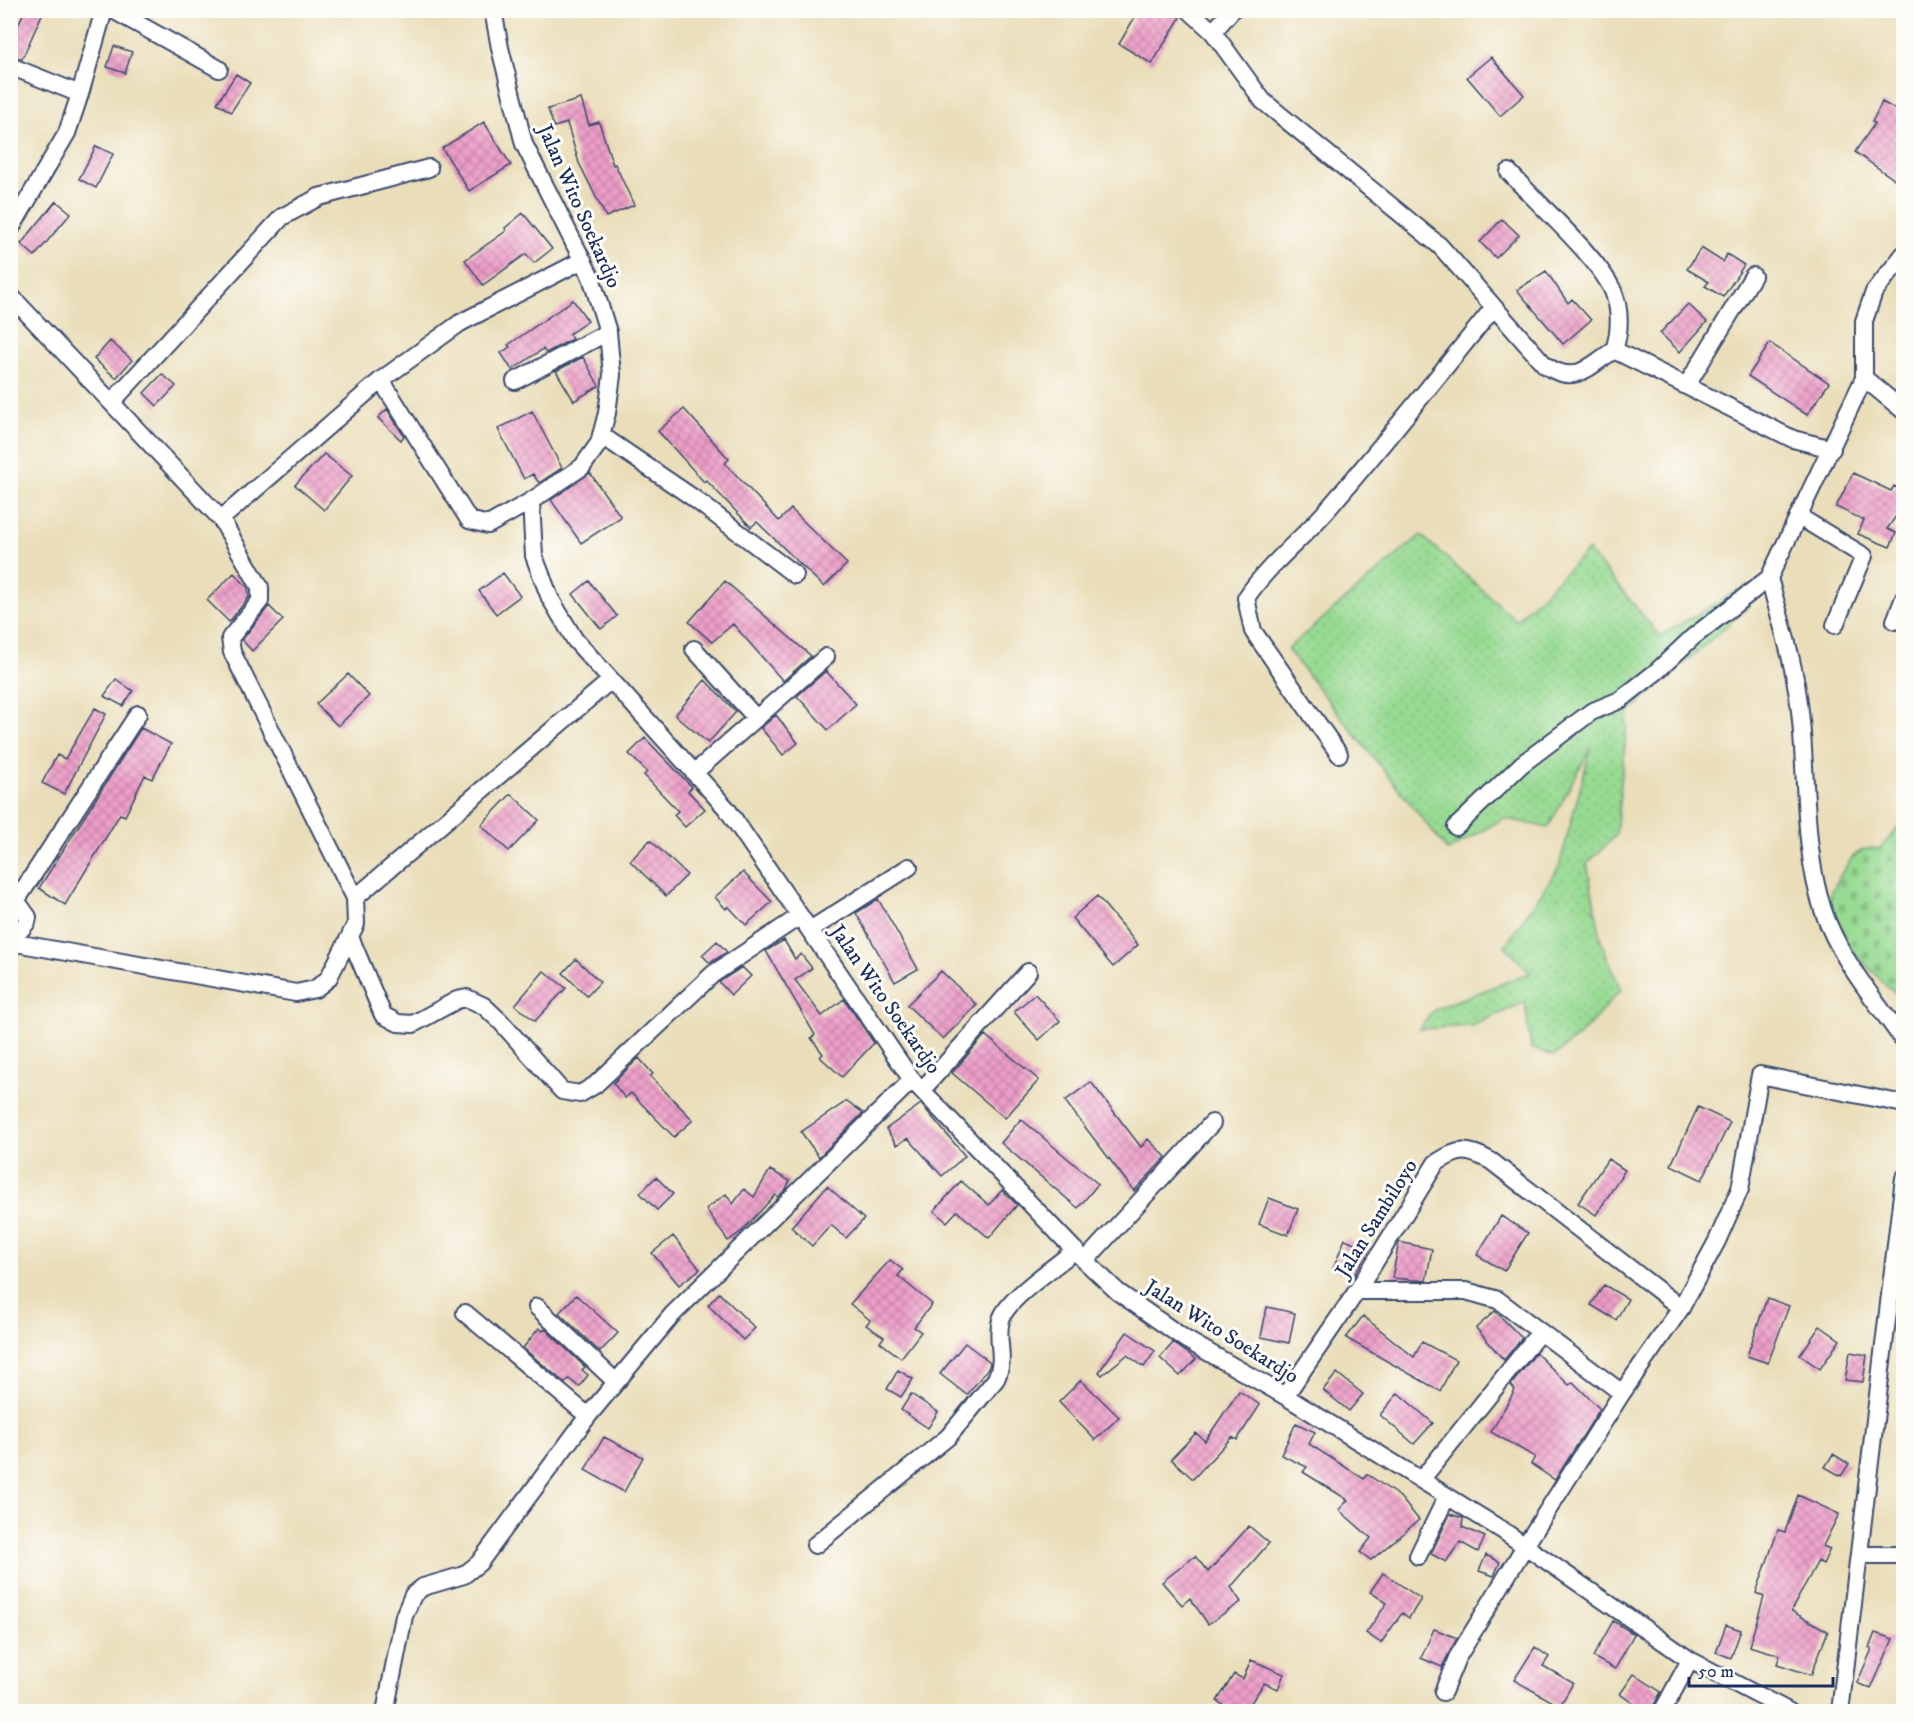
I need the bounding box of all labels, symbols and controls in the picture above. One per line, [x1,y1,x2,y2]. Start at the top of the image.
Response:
street label: Jalan Wito Soekardjo [531,119,627,292]
street label: Jalan Wito Soekardjo [823,918,946,1079]
street label: Jalan Sambiloyo [1329,1154,1424,1284]
street label: Jalan Wito Soekardjo [1138,1273,1303,1390]
scale bar [1689,1650,1833,1688]
text: 50 m [1698,1661,1734,1683]

